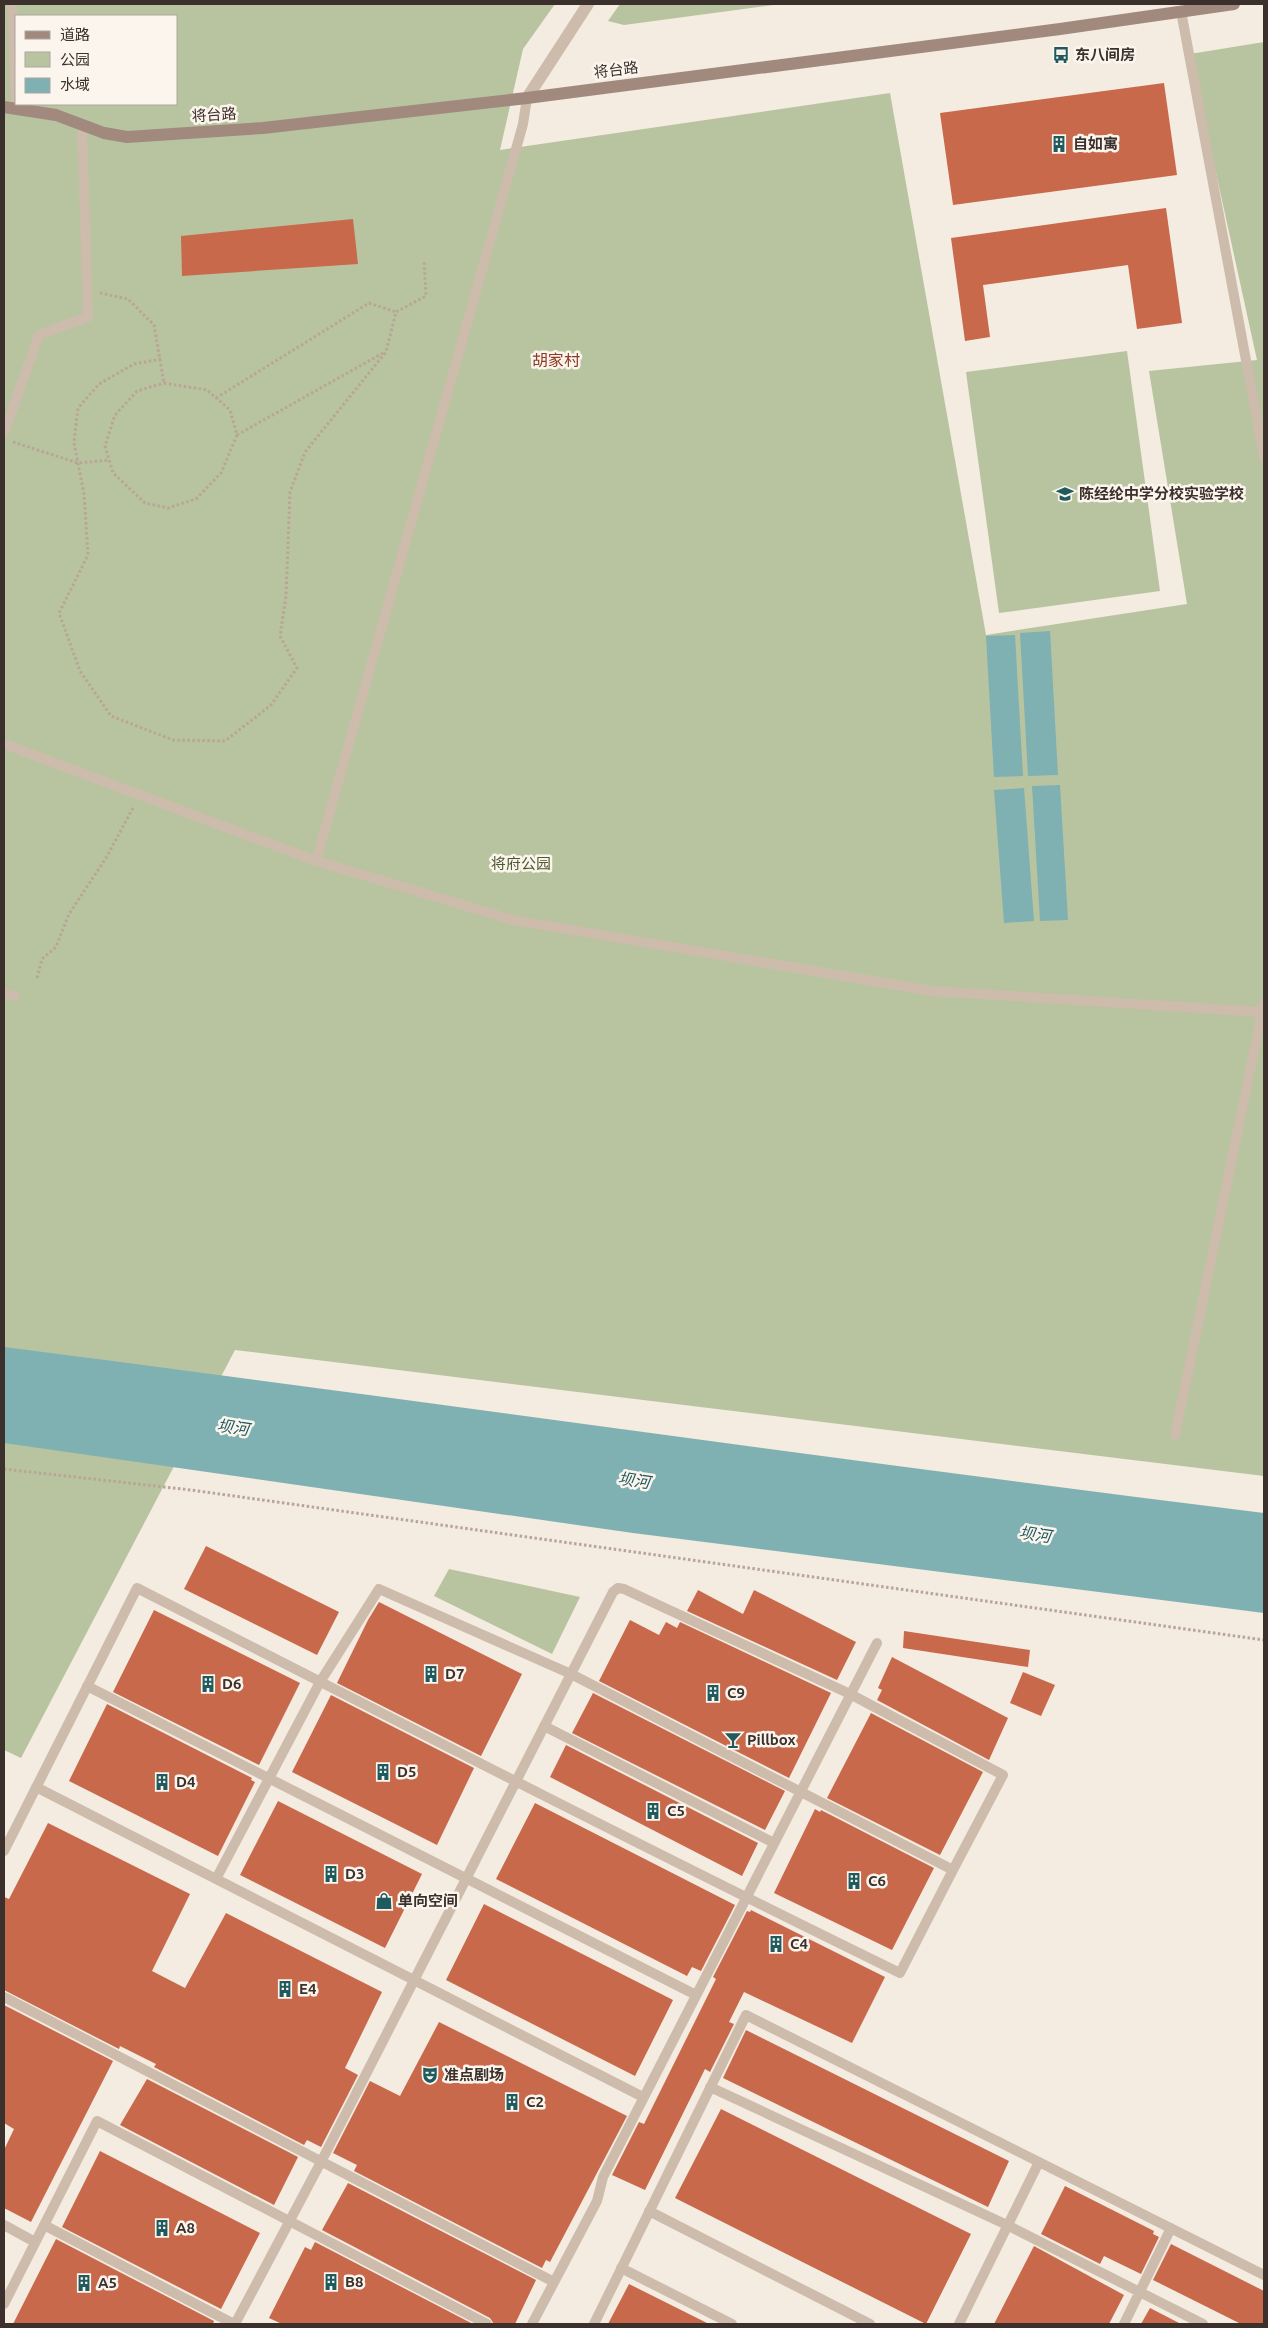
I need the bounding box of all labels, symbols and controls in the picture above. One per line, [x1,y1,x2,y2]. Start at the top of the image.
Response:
legend [15,15,178,105]
text: 道路 [60,26,90,43]
bus stop icon: 东八间房 [1051,45,1071,65]
place label: 东八间房 [1075,46,1135,63]
text: 公园 [60,51,90,68]
street label: 将台路 [593,58,639,81]
text: 水域 [60,76,90,93]
street label: 将台路 [191,104,237,125]
building icon: 自如寓 [1049,134,1069,154]
place label: 自如寓 [1073,135,1118,152]
district label: 胡家村 [532,351,580,369]
school or university icon: 陈经纶中学分校实验学校 [1055,484,1075,504]
place label: 陈经纶中学分校实验学校 [1079,485,1244,502]
park label: 将府公园 [491,855,551,872]
water label: 坝河 [216,1416,253,1439]
water label: 坝河 [617,1469,654,1492]
water label: 坝河 [1018,1523,1055,1546]
building icon: D7 [421,1664,441,1684]
place label: D7 [445,1665,464,1682]
building icon: D6 [198,1674,218,1694]
place label: D6 [222,1675,241,1692]
building icon: C9 [703,1683,723,1703]
place label: C9 [727,1684,745,1701]
bar icon: Pillbox [723,1730,743,1750]
place label: Pillbox [747,1731,796,1748]
building icon: D5 [373,1762,393,1782]
place label: D5 [397,1763,416,1780]
building icon: D4 [152,1772,172,1792]
place label: D4 [176,1773,195,1790]
building icon: C5 [643,1801,663,1821]
place label: C5 [667,1802,685,1819]
building icon: D3 [321,1864,341,1884]
place label: D3 [345,1865,364,1882]
building icon: C6 [844,1871,864,1891]
place label: C6 [868,1872,886,1889]
shop icon: 单向空间 [374,1891,394,1911]
place label: 单向空间 [398,1892,458,1909]
building icon: C4 [766,1934,786,1954]
place label: C4 [790,1935,808,1952]
building icon: E4 [275,1979,295,1999]
place label: E4 [299,1980,316,1997]
theatre icon: 准点剧场 [420,2065,440,2085]
place label: 准点剧场 [444,2066,504,2083]
building icon: C2 [502,2092,522,2112]
place label: C2 [526,2093,544,2110]
building icon: A8 [152,2218,172,2238]
place label: A8 [176,2219,195,2236]
building icon: B8 [321,2272,341,2292]
building icon: A5 [74,2273,94,2293]
place label: B8 [345,2273,363,2290]
place label: A5 [98,2274,117,2291]

